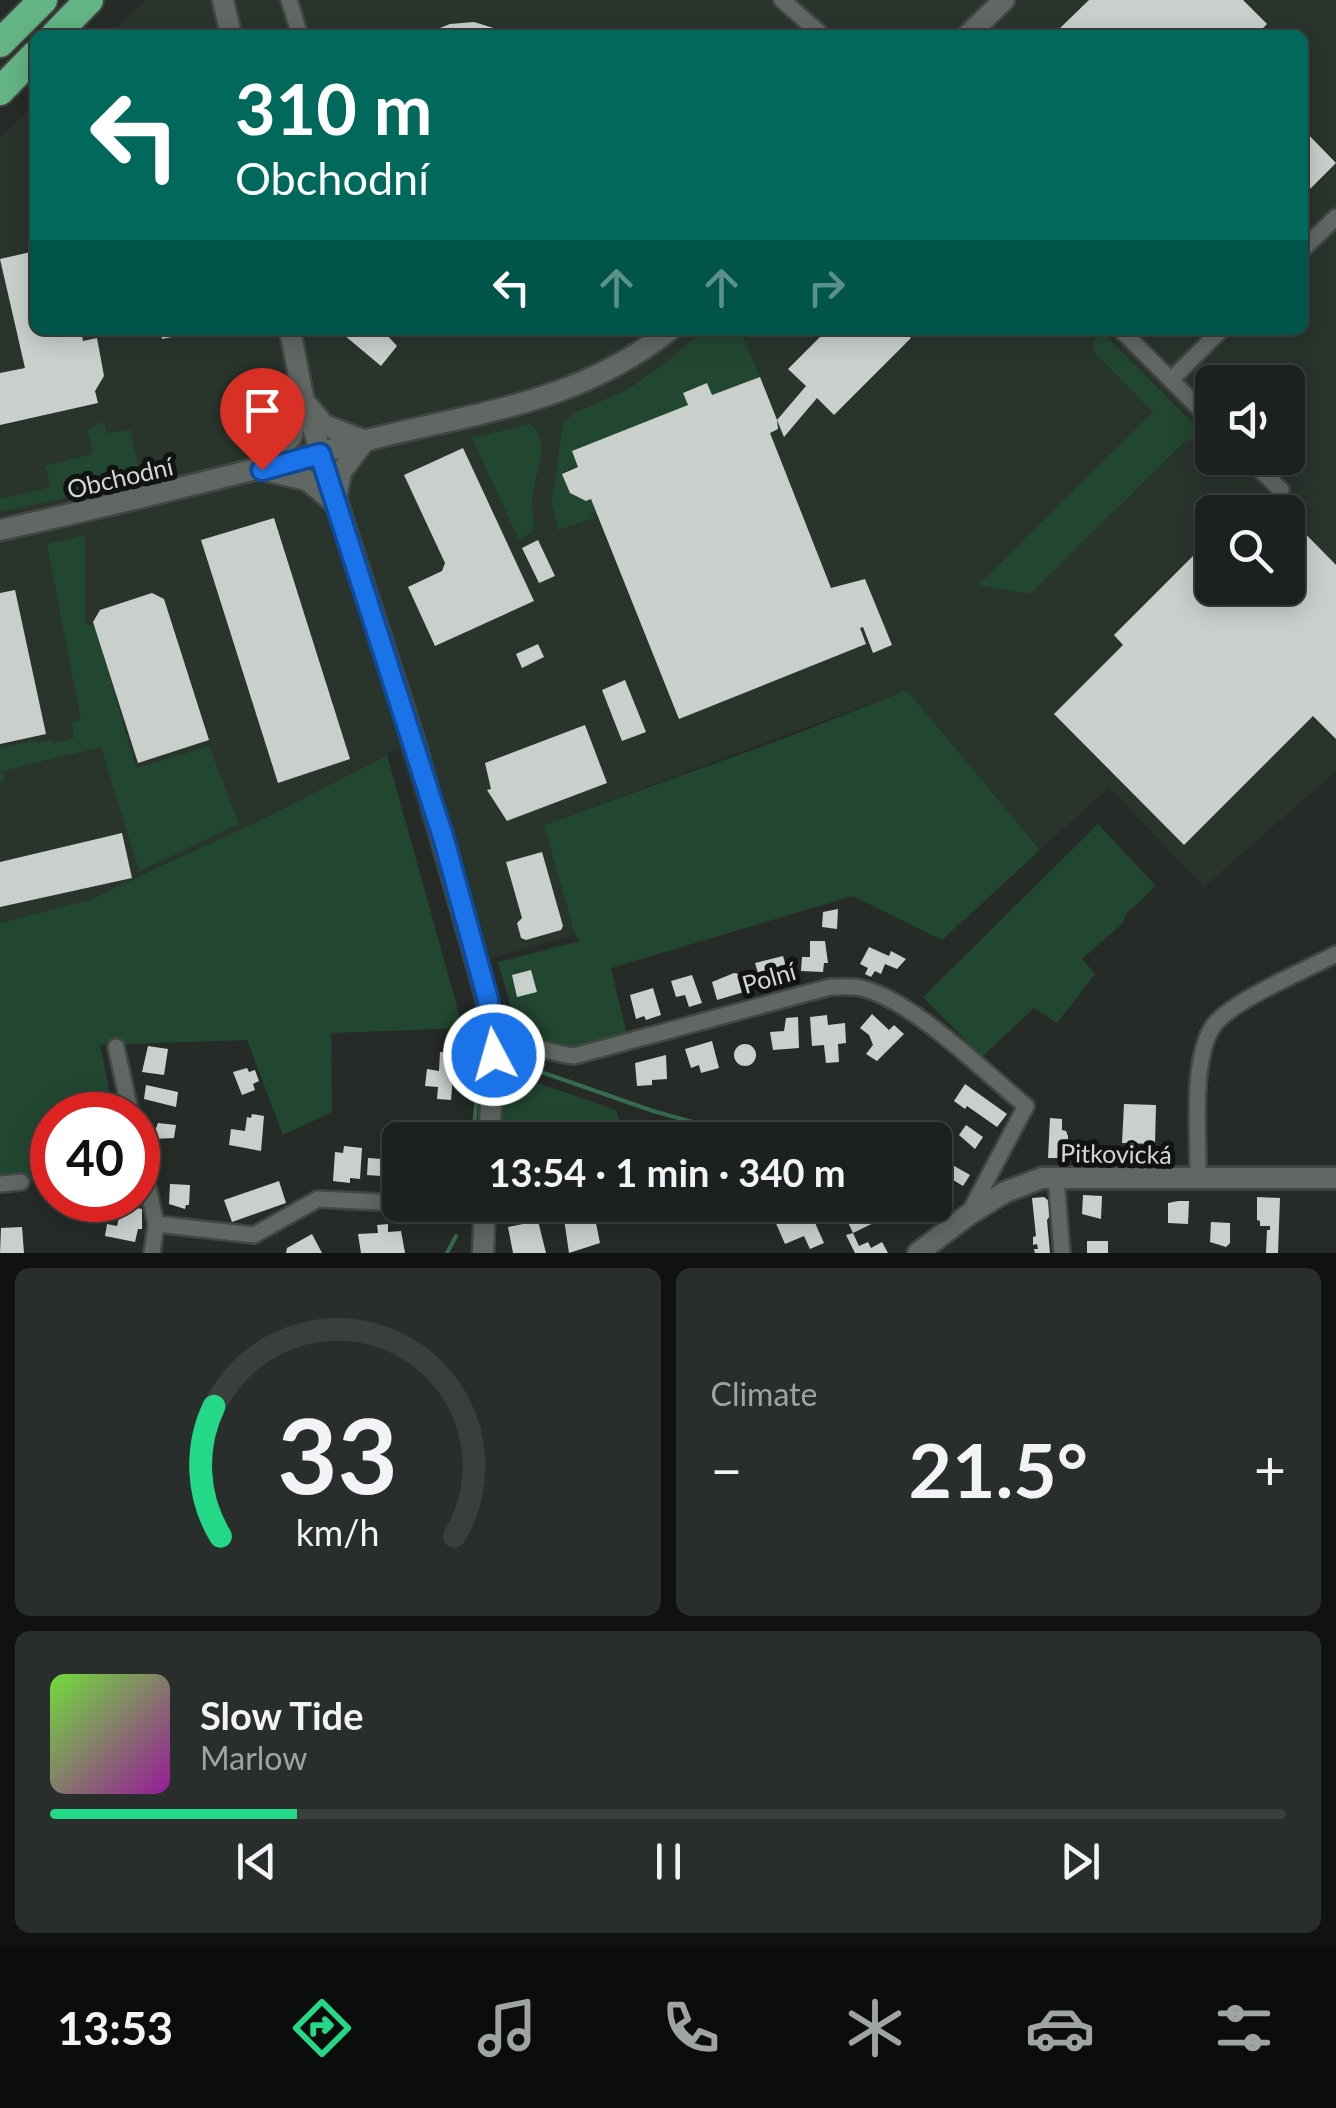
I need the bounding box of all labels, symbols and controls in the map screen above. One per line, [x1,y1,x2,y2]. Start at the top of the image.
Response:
text: 310 m [235,66,432,150]
icon: left [70,70,200,200]
text: Obchodní [235,151,429,205]
icon: left [484,260,539,315]
icon: ahead [589,260,644,315]
icon: ahead [694,260,749,315]
icon: right [799,260,854,315]
map controls [1195,365,1305,605]
button: sound [1195,365,1305,475]
pin [220,368,305,471]
icon: arrive [235,383,290,438]
street label: Obchodní [64,450,177,504]
button: search [1195,495,1305,605]
street label: Polní [738,955,800,999]
position arrow [442,1003,546,1107]
speed limit sign: 40 [30,1092,160,1222]
street label: Pitkovická [1060,1137,1172,1169]
text: 13:54 · 1 min · 340 m [488,1149,846,1195]
text: Climate [711,1374,817,1413]
text: 33 [277,1391,398,1516]
text: 21.5° [909,1424,1088,1514]
text: − [711,1436,742,1502]
text: + [1254,1436,1286,1502]
text: km/h [296,1511,380,1554]
text: Slow Tide [200,1692,363,1738]
text: Marlow [200,1738,307,1777]
icon: previous [229,1834,284,1889]
icon: pause [641,1834,696,1889]
icon: next [1053,1834,1108,1889]
icon: directions [287,1993,357,2063]
icon: music [472,1993,542,2063]
icon: phone [656,1993,726,2063]
icon: climate [840,1993,910,2063]
icon: car [1025,1993,1095,2063]
icon: filters [1209,1993,1279,2063]
text: 13:53 [57,2001,173,2055]

